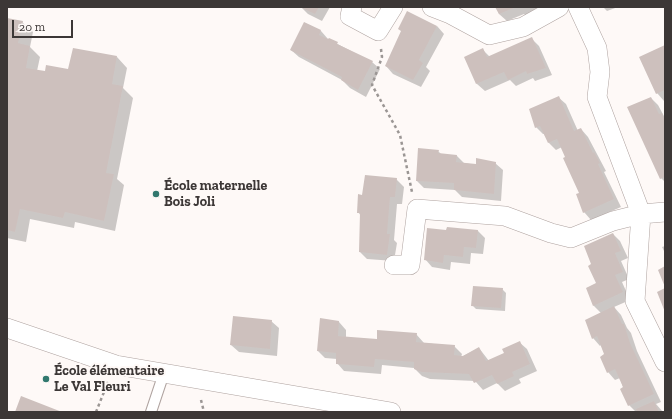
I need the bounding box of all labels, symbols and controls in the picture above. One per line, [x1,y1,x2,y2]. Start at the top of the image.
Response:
scale bar [14,12,75,38]
text: 20 m [19,20,45,34]
place label: École maternelle Bois Joli [164,178,267,210]
marker: École maternelle Bois Joli [151,189,161,199]
place label: École élémentaire Le Val Fleuri [54,363,164,396]
marker: École élémentaire Le Val Fleuri [41,374,51,384]

